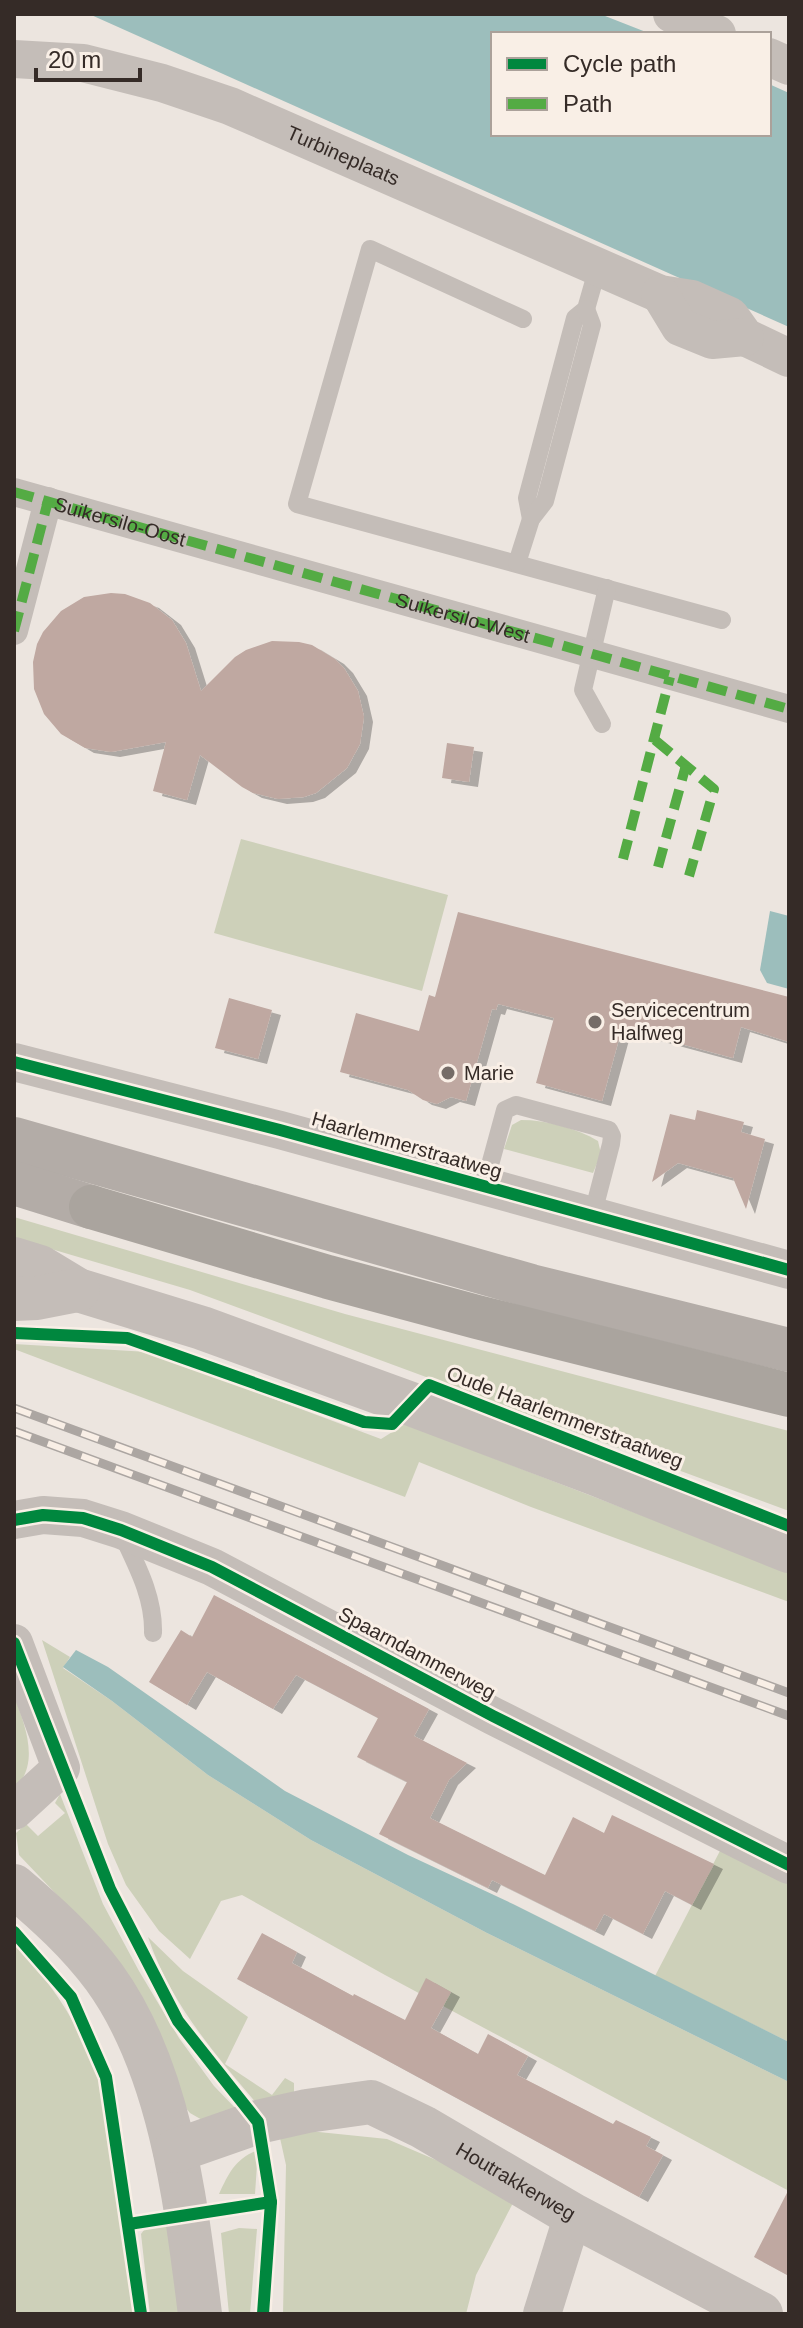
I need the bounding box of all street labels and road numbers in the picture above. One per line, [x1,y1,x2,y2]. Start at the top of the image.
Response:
street label: Turbineplaats [284,121,403,190]
street label: Suikersilo-Oost [52,493,189,551]
street label: Suikersilo-West [393,588,533,647]
street label: Haarlemmerstraatweg [309,1107,505,1183]
street label: Oude Haarlemmerstraatweg [444,1362,686,1472]
street label: Spaarndammerweg [335,1602,499,1704]
street label: Houtrakkerweg [452,2138,579,2225]

